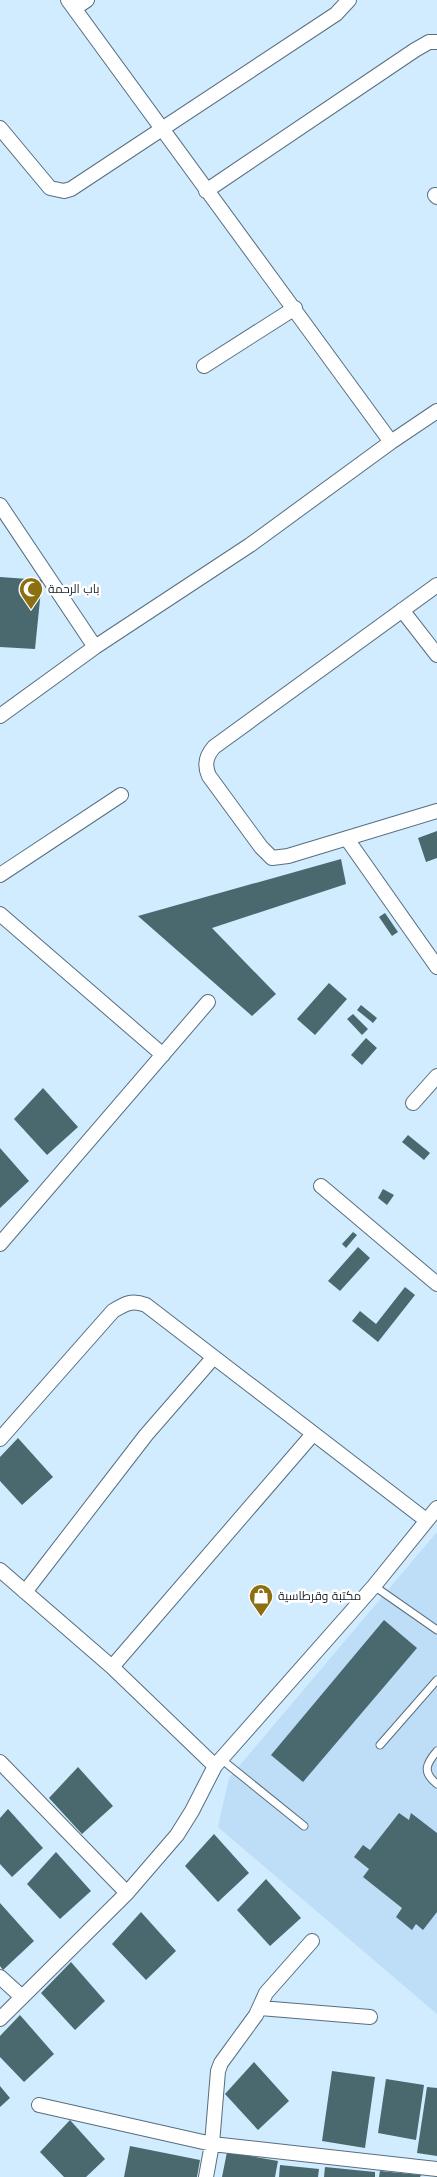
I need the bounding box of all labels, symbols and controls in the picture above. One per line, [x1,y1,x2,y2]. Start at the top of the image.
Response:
mosque icon: باب الرحمة [18,576,44,610]
place label: باب الرحمة [48,581,100,596]
shop icon: مكتبة وقرطاسية [248,1583,274,1617]
place label: مكتبة وقرطاسية [278,1588,361,1603]

